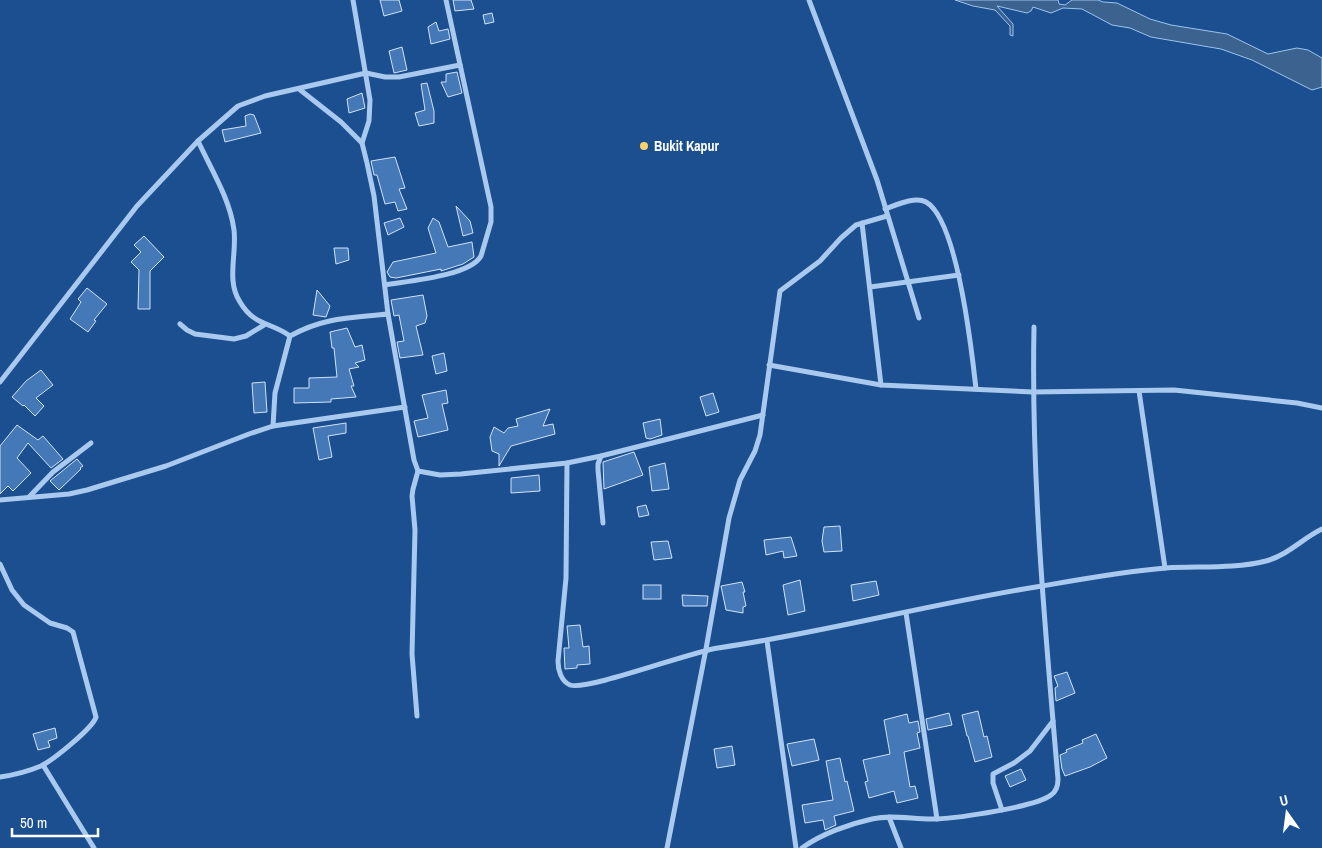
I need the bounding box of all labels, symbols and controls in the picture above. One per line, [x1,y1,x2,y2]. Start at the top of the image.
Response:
place label: Bukit Kapur [654,137,720,155]
marker: Bukit Kapur [638,140,650,152]
north arrow [1262,788,1312,838]
text: U [1278,791,1290,810]
scale bar [12,806,99,838]
text: 50 m [20,812,47,833]

